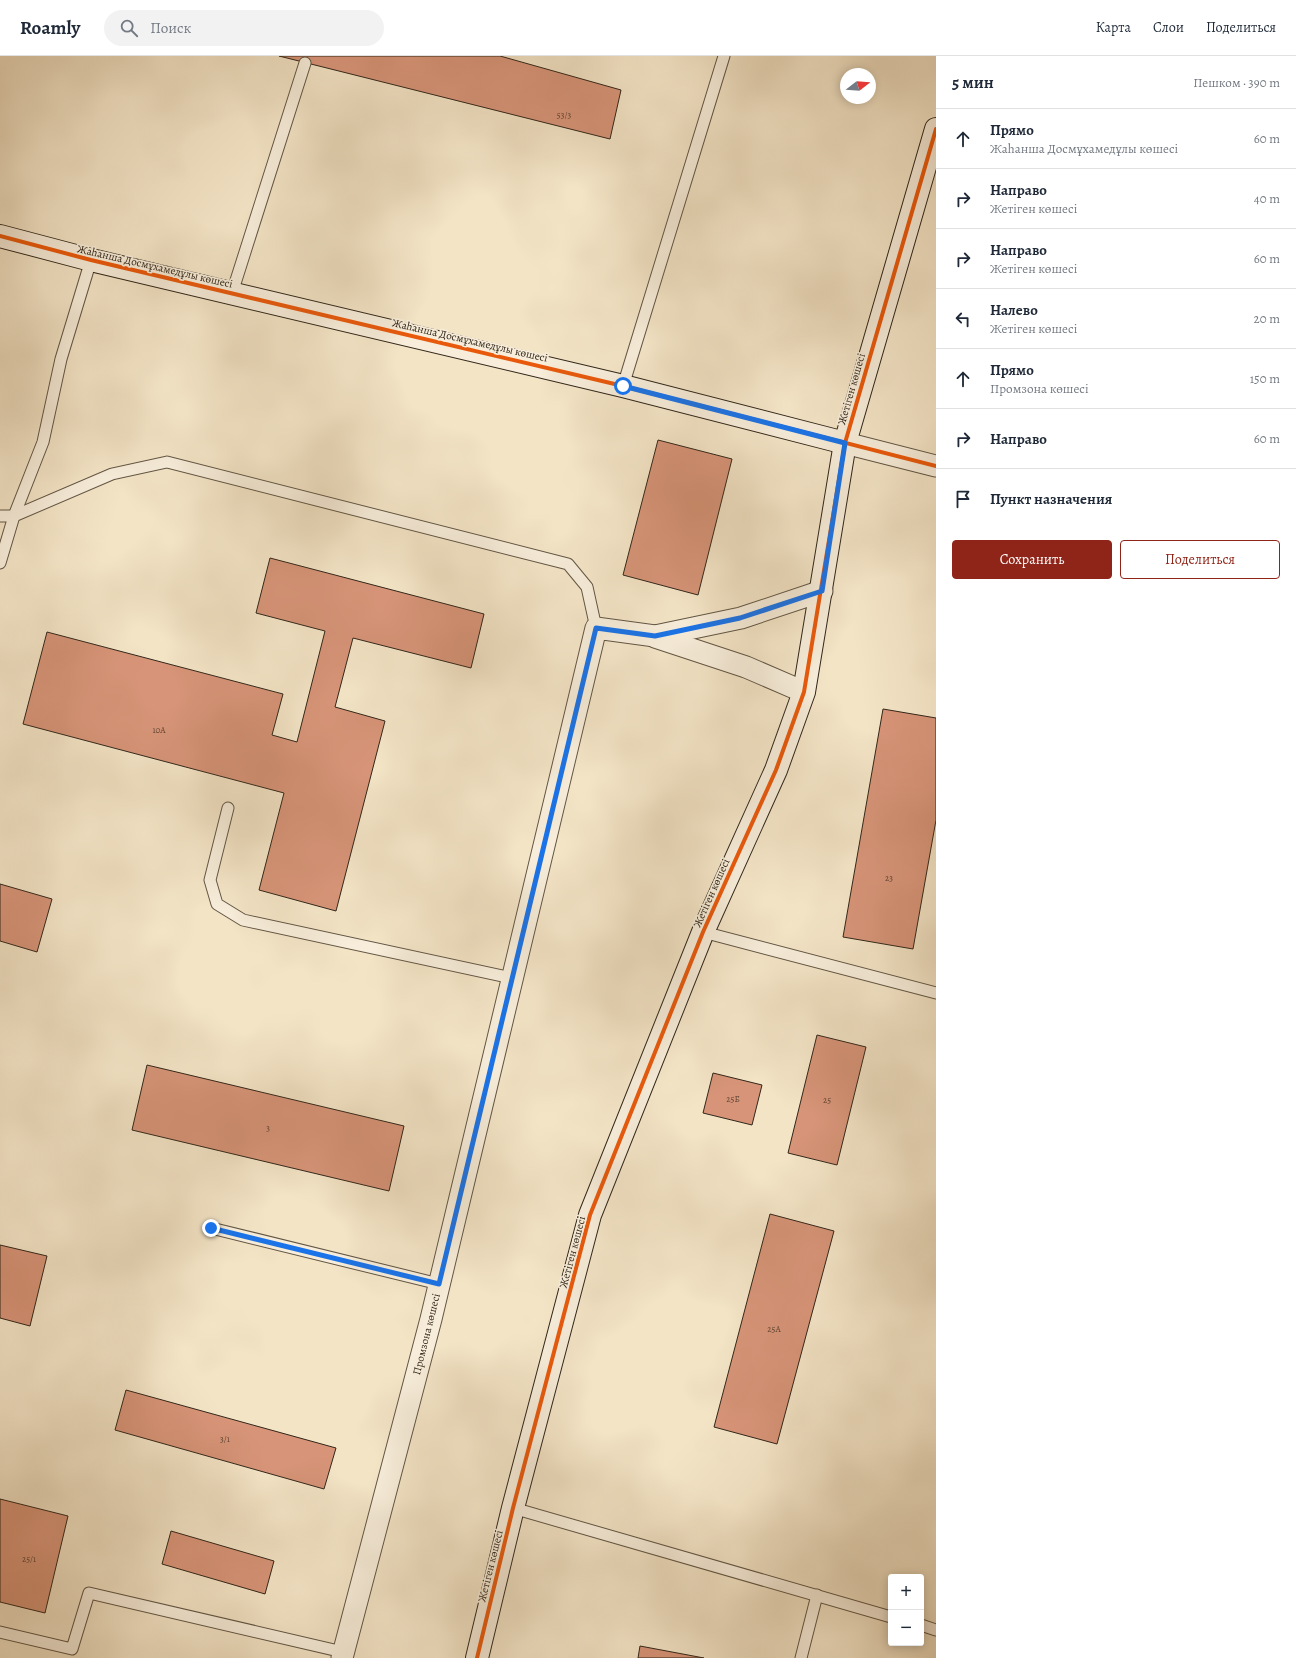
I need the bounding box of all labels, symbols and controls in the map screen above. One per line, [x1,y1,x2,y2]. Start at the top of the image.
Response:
search box [104,10,384,46]
text: Roamly [20,15,80,41]
icon: search [118,17,140,39]
text: Поиск [150,18,191,38]
text: Карта [1096,18,1131,37]
text: Слои [1153,18,1184,37]
text: Поделиться [1206,18,1276,37]
north arrow [840,68,876,104]
text: 5 мин [952,71,994,94]
text: Пешком · 390 m [1193,74,1280,91]
house number: 53/3 [557,109,571,121]
text: Прямо [990,120,1034,140]
icon: ahead [952,128,974,150]
text: 60 m [1254,130,1280,147]
text: Жаһанша Досмұхамедұлы көшесі [990,140,1178,157]
text: Направо [990,180,1047,200]
icon: right [952,188,974,210]
text: 40 m [1254,190,1280,207]
text: Жетіген көшесі [990,200,1077,217]
text: Направо [990,240,1047,260]
street label: Жаһанша Досмұхамедұлы көшесі [76,241,234,292]
icon: right [952,248,974,270]
text: 60 m [1254,250,1280,267]
text: Жетіген көшесі [990,260,1077,277]
text: Налево [990,300,1038,320]
icon: left [952,308,974,330]
text: 20 m [1254,310,1280,327]
street label: Жаһанша Досмұхамедұлы көшесі [391,315,549,366]
text: Жетіген көшесі [990,320,1077,337]
street label: Жетіген көшесі [834,352,869,427]
text: Прямо [990,360,1034,380]
icon: ahead [952,368,974,390]
text: 150 m [1250,370,1280,387]
route start [614,377,632,395]
text: Промзона көшесі [990,380,1089,397]
icon: right [952,428,974,450]
text: Направо [990,429,1047,449]
text: 60 m [1254,430,1280,447]
icon: arrive [952,488,974,510]
text: Пункт назначения [990,489,1112,509]
button: Сохранить [952,540,1112,579]
button: Поделиться [1120,540,1280,579]
house number: 10А [152,724,166,736]
street label: Жетіген көшесі [690,856,733,930]
house number: 23 [885,872,893,884]
house number: 25Б [726,1093,740,1105]
house number: 25 [823,1094,831,1106]
house number: 3 [266,1122,270,1134]
street label: Жетіген көшесі [556,1215,589,1290]
route end [202,1219,220,1237]
street label: Промзона көшесі [409,1292,444,1376]
house number: 25А [767,1323,781,1335]
house number: 3/1 [220,1433,230,1445]
street label: Жетіген көшесі [474,1528,507,1604]
house number: 25/1 [22,1553,36,1565]
map controls [888,1574,924,1646]
button: + [888,1574,924,1610]
button: − [888,1610,924,1646]

